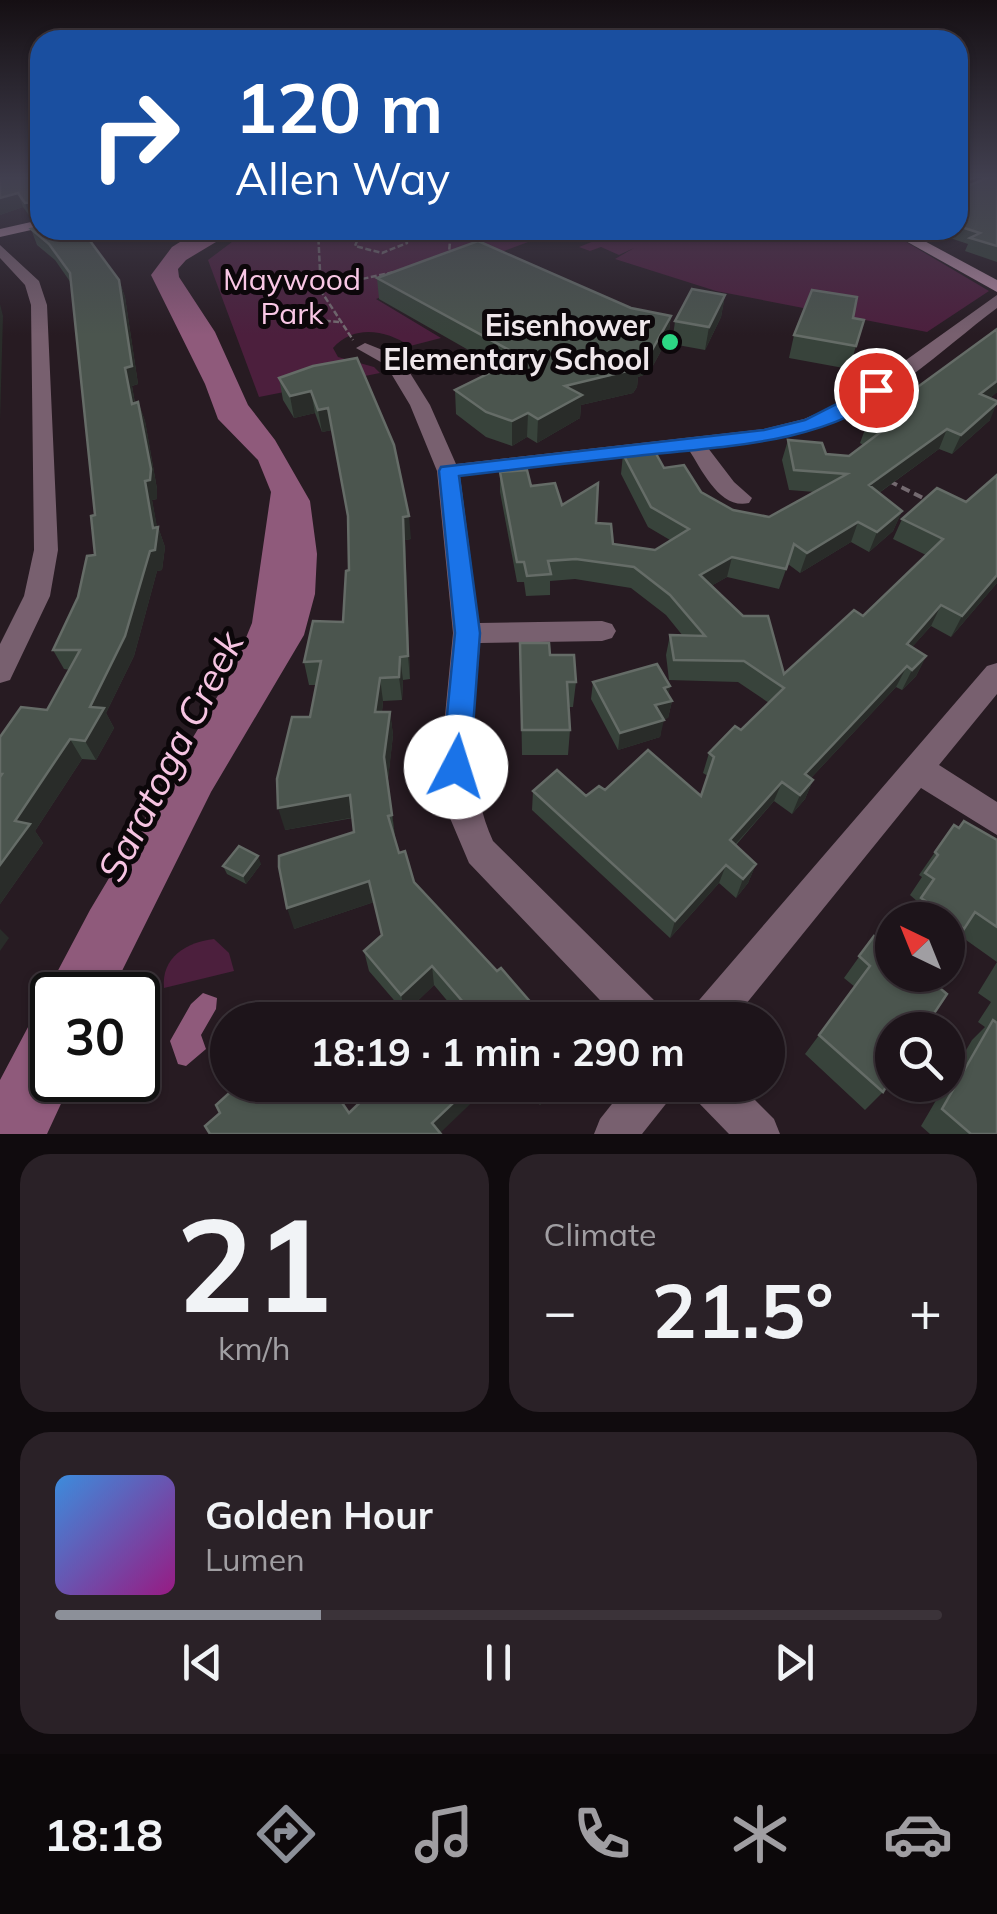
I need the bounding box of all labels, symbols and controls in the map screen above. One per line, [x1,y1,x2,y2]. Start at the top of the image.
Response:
text: 120 m [235,63,443,151]
icon: right [70,70,200,200]
text: Allen Way [235,150,450,206]
park label: Maywood Park [223,260,361,332]
place label: Eisenhower Elementary School [383,306,650,378]
marker: Eisenhower Elementary School [659,331,681,353]
pin [834,348,919,433]
icon: arrive [849,363,904,418]
water label: Saratoga Creek [86,622,254,889]
position arrow [404,715,508,819]
north arrow [875,902,965,992]
map controls [875,902,965,1102]
speed limit sign: 30 [30,972,160,1102]
button: search [875,1012,965,1102]
text: 18:19 · 1 min · 290 m [310,1028,685,1076]
text: 21 [176,1181,332,1345]
text: Climate [544,1214,656,1254]
text: 21.5° [652,1263,834,1357]
text: − [544,1276,577,1345]
text: + [909,1276,942,1345]
text: km/h [218,1328,290,1368]
text: Golden Hour [205,1491,433,1539]
text: Lumen [205,1539,305,1579]
icon: previous [175,1635,230,1690]
icon: pause [471,1635,526,1690]
icon: next [767,1635,822,1690]
icon: directions [251,1799,321,1869]
icon: music [409,1799,479,1869]
icon: phone [567,1799,637,1869]
icon: climate [725,1799,795,1869]
icon: car [883,1799,953,1869]
text: 18:18 [44,1806,163,1862]

